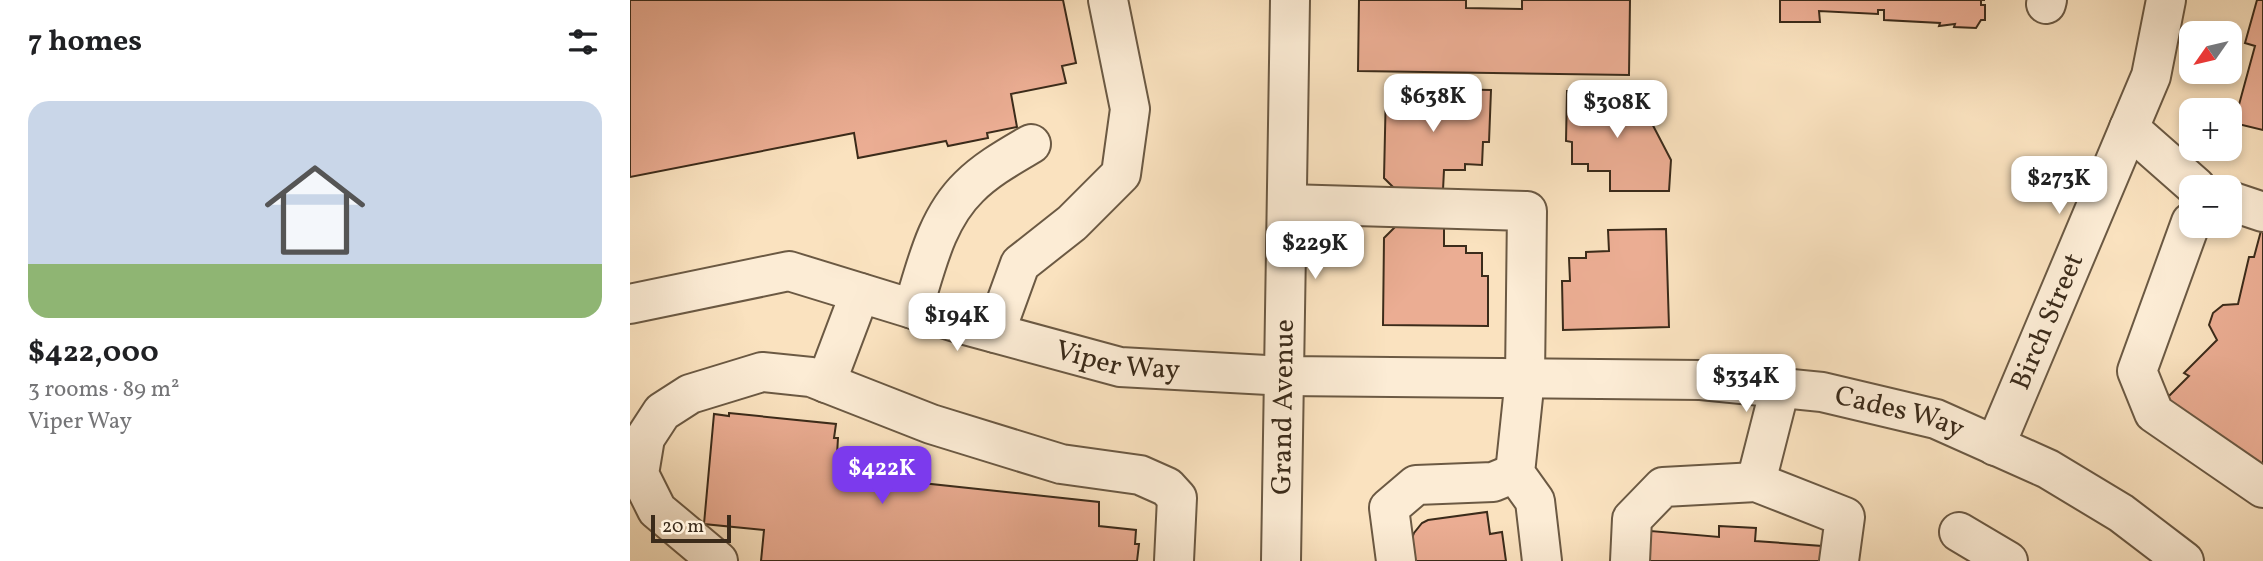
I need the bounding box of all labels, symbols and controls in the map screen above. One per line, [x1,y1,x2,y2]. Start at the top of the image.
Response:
text: 7 homes [28,21,142,63]
north arrow [2179,21,2242,84]
map controls [2179,21,2242,238]
icon: filters [564,23,602,61]
pin: $638K [1384,74,1482,134]
pin: $308K [1568,80,1666,140]
text: $638K [1400,81,1466,113]
text: $308K [1583,87,1651,119]
button: + [2179,98,2242,161]
icon: home [252,147,378,273]
pin: $273K [2010,156,2108,216]
text: $273K [2027,163,2091,195]
button: − [2179,175,2242,238]
pin: $229K [1266,222,1364,281]
text: $229K [1282,228,1348,260]
street label: Birch Street [2001,247,2094,396]
pin: $194K [908,294,1006,353]
text: $194K [925,300,989,332]
street label: Grand Avenue [1263,319,1304,495]
street label: Viper Way [1051,331,1181,390]
text: $422,000 [28,332,159,374]
pin: $334K [1697,354,1795,414]
text: $334K [1713,361,1779,393]
text: 3 rooms · 89 m² [28,374,180,406]
street label: Cades Way [1831,376,1971,449]
text: Viper Way [28,406,132,438]
pin: $422K [833,447,931,506]
text: $422K [848,453,916,485]
scale bar [651,512,732,544]
text: 20 m [662,514,704,540]

